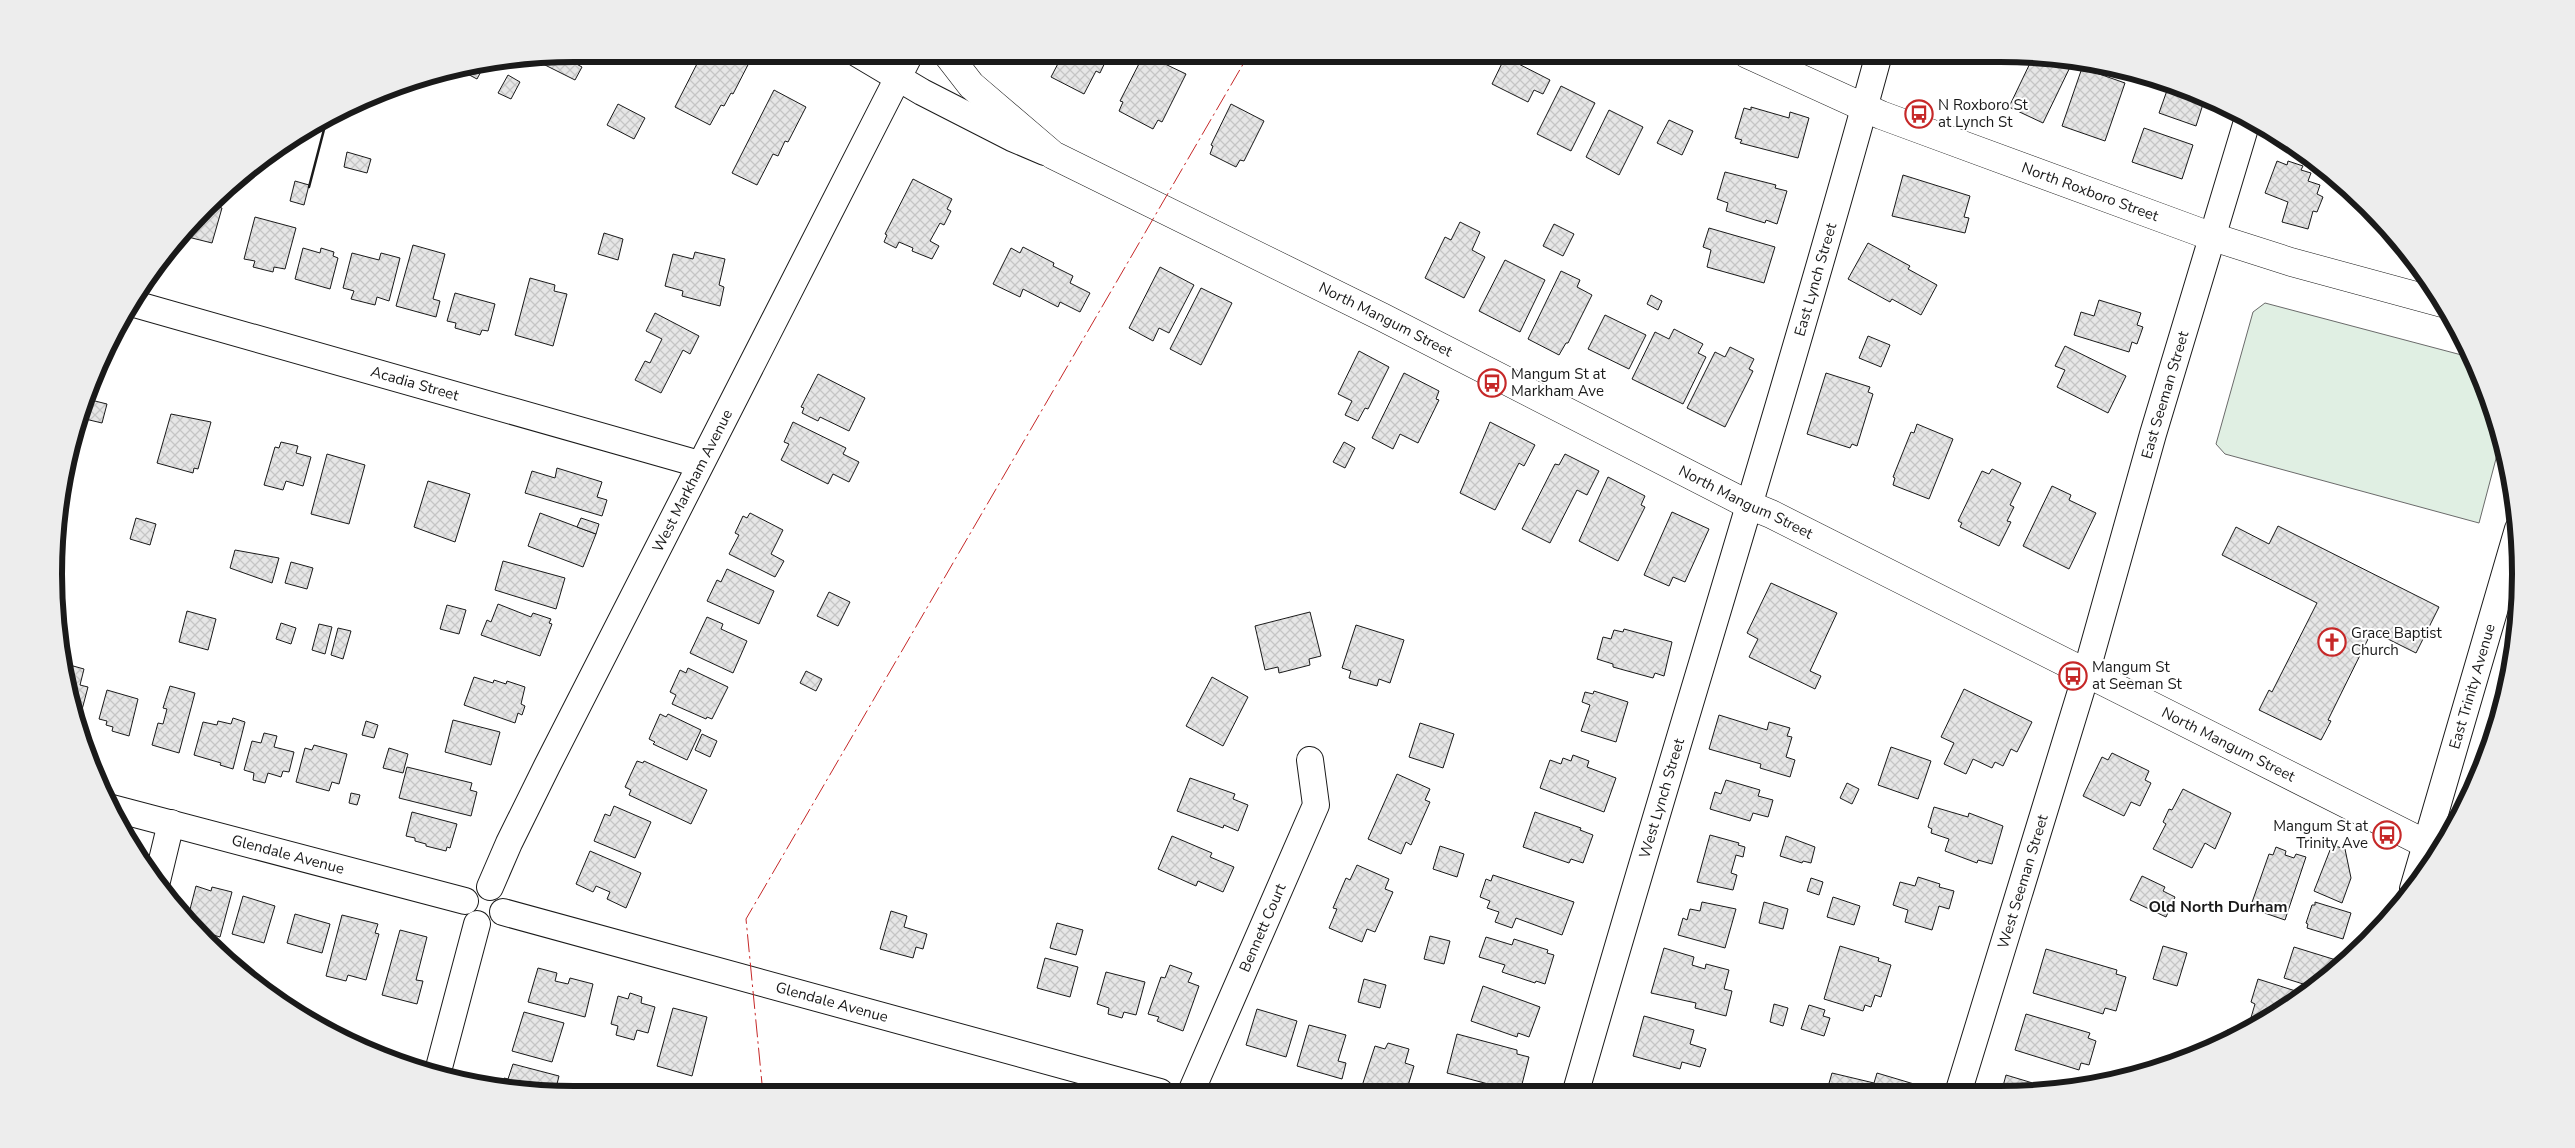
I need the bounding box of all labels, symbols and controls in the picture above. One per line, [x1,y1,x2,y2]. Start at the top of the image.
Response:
place label: N Roxboro St at Lynch St [1938,95,2029,132]
bus stop icon: N Roxboro St at Lynch St [1904,99,1934,129]
street label: North Roxboro Street [2019,158,2162,226]
street label: East Lynch Street [1790,220,1841,339]
street label: North Mangum Street [1315,277,1456,362]
street label: East Seeman Street [2137,328,2194,461]
street label: Acadia Street [368,361,462,406]
place label: Mangum St at Markham Ave [1511,364,1606,401]
bus stop icon: Mangum St at Markham Ave [1477,368,1507,398]
street label: West Markham Avenue [648,406,737,556]
street label: North Mangum Street [1675,461,1817,544]
street label: East Trinity Avenue [2444,621,2500,751]
place label: Grace Baptist Church [2351,623,2442,660]
church icon: Grace Baptist Church [2317,627,2347,657]
place label: Mangum St at Seeman St [2092,657,2183,694]
bus stop icon: Mangum St at Seeman St [2058,661,2088,691]
street label: North Mangum Street [2158,702,2299,787]
street label: West Lynch Street [1634,735,1689,861]
street label: West Seeman Street [1993,811,2053,951]
place label: Mangum St at Trinity Ave [2273,816,2369,853]
bus stop icon: Mangum St at Trinity Ave [2372,820,2402,850]
street label: Glendale Avenue [229,830,347,879]
street label: Bennett Court [1234,880,1291,975]
district label: Old North Durham [2148,896,2288,918]
street label: Glendale Avenue [773,977,890,1027]

